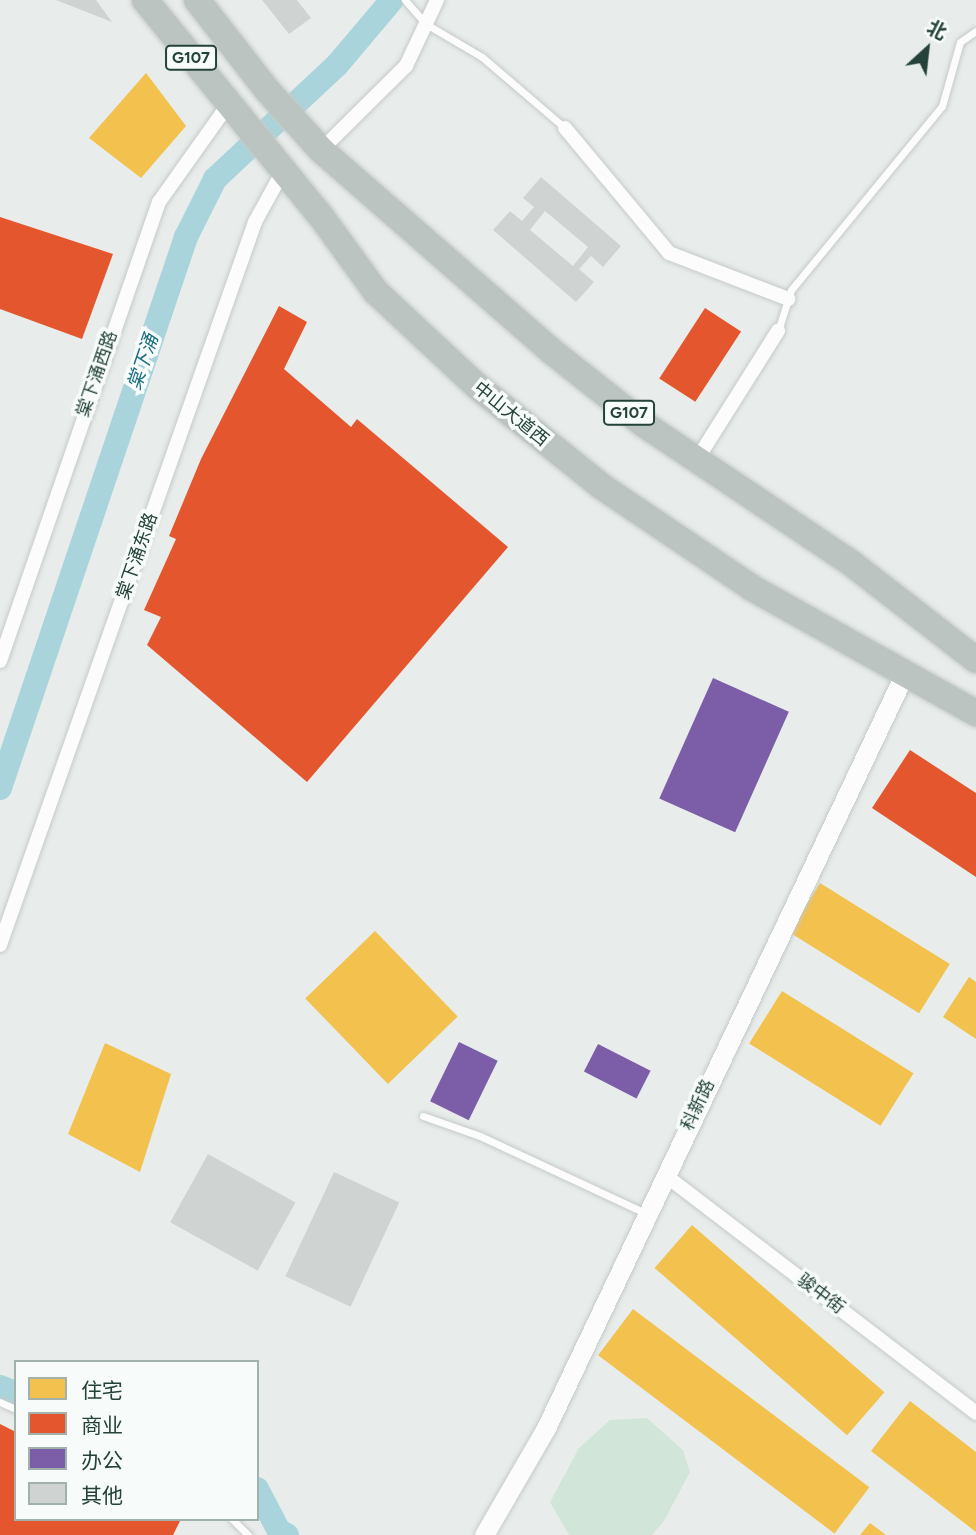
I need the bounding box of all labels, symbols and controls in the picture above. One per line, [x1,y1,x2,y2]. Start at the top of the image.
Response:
north arrow [892,14,962,84]
text: 北 [923,15,950,44]
road number: G107 [165,46,217,71]
street label: 棠下涌西路 [72,328,122,420]
water label: 棠下涌 [123,331,163,393]
street label: 中山大道西 [469,377,553,451]
road number: G107 [603,400,655,426]
street label: 棠下涌东路 [112,510,162,602]
street label: 科新路 [677,1076,719,1134]
street label: 骏中街 [793,1269,849,1319]
legend [14,1360,259,1521]
text: 住宅 [81,1378,123,1403]
text: 商业 [81,1413,123,1438]
text: 办公 [81,1448,123,1473]
text: 其他 [81,1483,123,1508]

